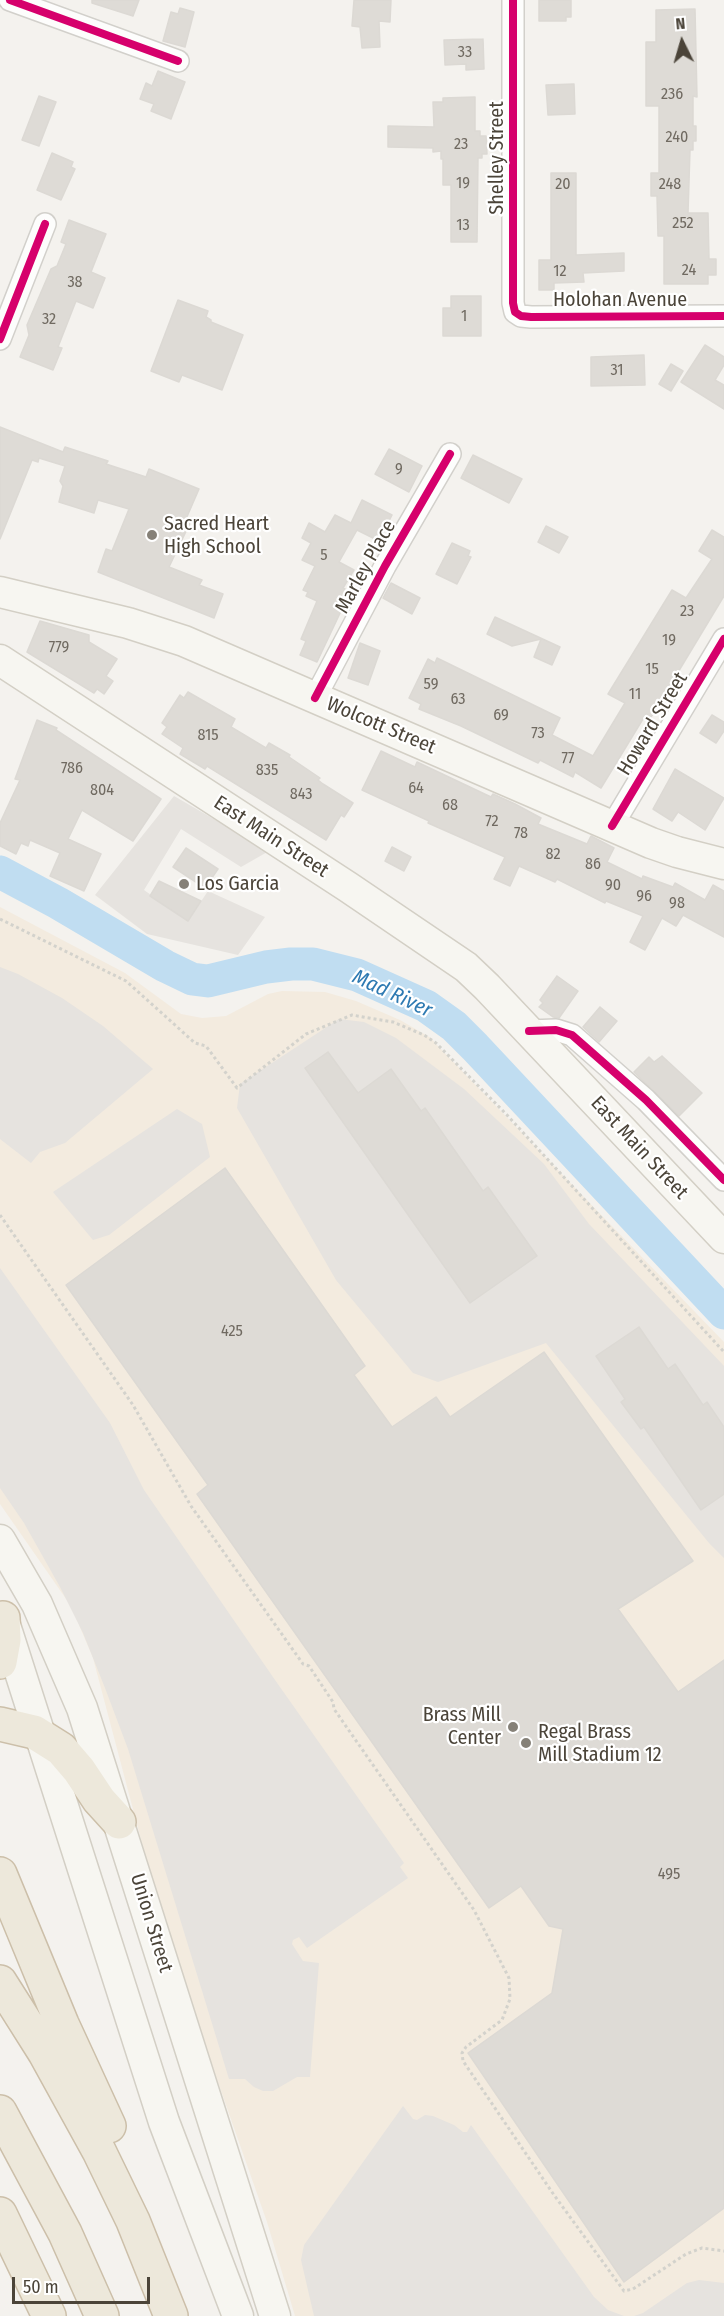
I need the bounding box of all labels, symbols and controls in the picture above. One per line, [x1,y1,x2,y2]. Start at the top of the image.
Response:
north arrow [652,12,712,72]
text: N [675,14,686,33]
house number: 33 [458,43,472,63]
house number: 236 [661,85,683,105]
street label: Shelley Street [485,101,509,215]
house number: 240 [666,128,688,148]
house number: 23 [454,135,468,155]
house number: 19 [456,174,470,194]
house number: 20 [555,175,571,195]
house number: 248 [659,175,681,195]
house number: 252 [672,214,694,234]
house number: 13 [456,216,470,236]
house number: 24 [682,261,696,281]
house number: 12 [553,262,567,282]
house number: 38 [67,273,83,293]
street label: Holohan Avenue [553,288,687,312]
house number: 1 [461,307,467,327]
house number: 32 [42,310,56,330]
house number: 31 [610,361,624,381]
house number: 9 [395,460,403,480]
place label: Sacred Heart High School [164,512,269,559]
street label: Marley Place [331,516,401,618]
marker: Sacred Heart High School [145,528,159,542]
house number: 5 [320,546,328,566]
house number: 23 [680,602,694,622]
house number: 19 [662,631,676,651]
house number: 779 [49,638,69,658]
house number: 15 [645,660,659,680]
street label: Howard Street [613,668,693,780]
house number: 59 [424,675,438,695]
house number: 11 [629,685,641,705]
house number: 63 [450,690,466,710]
street label: Wolcott Street [323,692,439,760]
house number: 69 [493,706,509,726]
house number: 73 [531,724,545,744]
house number: 815 [197,726,219,746]
house number: 77 [561,749,575,769]
house number: 786 [61,759,83,779]
house number: 835 [256,761,278,781]
house number: 64 [408,779,424,799]
house number: 804 [90,781,114,801]
house number: 843 [290,785,312,805]
street label: East Main Street [209,791,333,883]
house number: 68 [442,796,458,816]
house number: 72 [485,812,499,832]
house number: 78 [514,824,528,844]
house number: 82 [546,845,560,865]
house number: 86 [585,855,601,875]
place label: Los Garcia [196,872,279,896]
house number: 90 [605,876,621,896]
marker: Los Garcia [177,877,191,891]
house number: 96 [636,887,652,907]
house number: 98 [669,894,685,914]
water label: Mad River [348,965,436,1023]
street label: East Main Street [585,1092,693,1204]
house number: 425 [221,1322,243,1342]
place label: Brass Mill Center [423,1703,501,1750]
marker: Brass Mill Center [506,1720,520,1734]
place label: Regal Brass Mill Stadium 12 [538,1720,662,1767]
marker: Regal Brass Mill Stadium 12 [519,1736,533,1750]
house number: 495 [658,1865,680,1885]
street label: Union Street [125,1871,177,1975]
scale bar [15,2265,153,2303]
text: 50 m [23,2276,59,2298]

